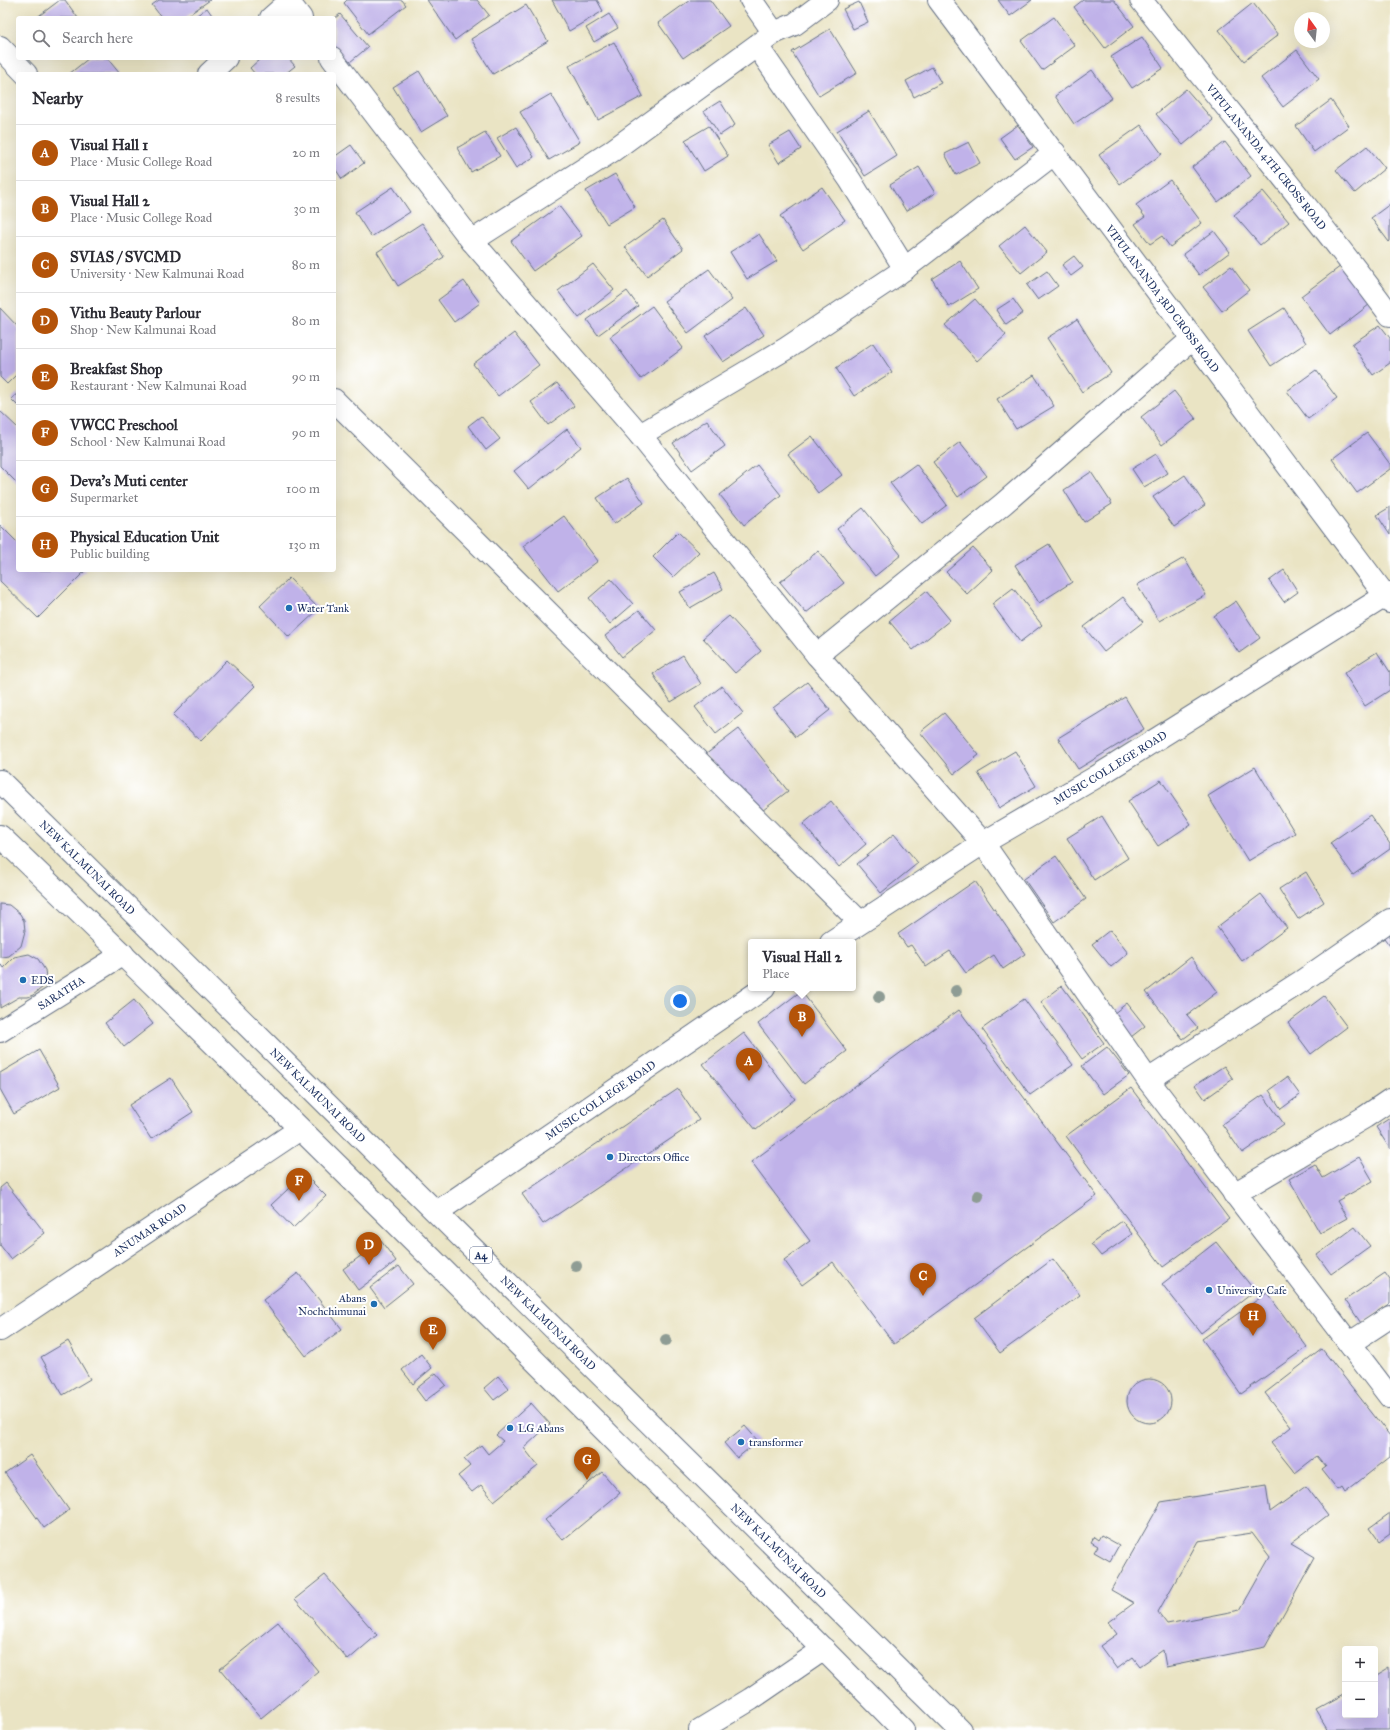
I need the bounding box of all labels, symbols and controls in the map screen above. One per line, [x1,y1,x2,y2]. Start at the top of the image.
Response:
north arrow [1294,12,1330,48]
search box [16,16,336,60]
icon: search [30,27,52,49]
text: Search here [62,29,133,47]
street label: VIPULANANDA 4TH CROSS ROAD [1203,81,1329,233]
text: Nearby [32,88,83,109]
text: 8 results [276,90,320,106]
text: Visual Hall 1 [70,136,148,154]
text: A [41,145,49,161]
text: 20 m [292,145,320,161]
text: Place · Music College Road [70,154,212,170]
text: Visual Hall 2 [70,192,150,210]
text: B [41,201,49,217]
text: 30 m [294,201,320,217]
text: Place · Music College Road [70,210,212,226]
street label: VIPULANANDA 3RD CROSS ROAD [1102,222,1222,375]
text: SVIAS / SVCMD [70,248,181,266]
text: C [41,257,49,273]
text: 80 m [292,257,320,273]
text: University · New Kalmunai Road [70,266,244,282]
text: Vithu Beauty Parlour [70,304,201,322]
text: D [40,313,50,329]
text: 80 m [292,313,320,329]
text: Shop · New Kalmunai Road [70,322,216,338]
text: Breakfast Shop [70,360,162,378]
text: E [40,369,50,385]
text: 90 m [292,369,320,385]
text: Restaurant · New Kalmunai Road [70,378,247,394]
text: VWCC Preschool [70,416,178,434]
text: F [41,425,49,441]
text: 90 m [292,425,320,441]
text: School · New Kalmunai Road [70,434,225,450]
text: Deva's Muti center [70,472,188,490]
text: G [40,481,50,497]
text: 100 m [286,481,320,497]
text: Supermarket [70,490,138,506]
text: Physical Education Unit [70,528,219,546]
text: H [39,537,51,553]
text: 130 m [288,537,320,553]
text: Public building [70,546,149,562]
place label: Water Tank [297,602,350,615]
marker: Water Tank [284,603,294,613]
street label: MUSIC COLLEGE ROAD [1051,728,1170,808]
street label: NEW KALMUNAI ROAD [37,818,138,918]
popup [748,939,856,991]
text: Visual Hall 2 [762,948,842,966]
text: Place [762,966,790,982]
street label: SARATHA [35,973,88,1013]
place label: EDS [31,974,54,987]
marker: EDS [18,975,28,985]
your location [670,991,690,1011]
pin: B [789,1004,815,1037]
street label: NEW KALMUNAI ROAD [267,1046,368,1146]
pin: A [736,1048,762,1081]
street label: MUSIC COLLEGE ROAD [543,1058,659,1143]
place label: Directors Office [618,1151,690,1164]
marker: Directors Office [605,1152,615,1162]
pin: F [286,1168,312,1201]
street label: ANUMAR ROAD [110,1201,190,1260]
pin: D [356,1232,382,1265]
road number: A4 [470,1247,492,1263]
pin: C [910,1263,936,1296]
street label: NEW KALMUNAI ROAD [498,1273,599,1374]
place label: University Cafe [1217,1284,1287,1297]
marker: University Cafe [1204,1285,1214,1295]
place label: Abans Nochchimunai [298,1292,366,1318]
marker: Abans Nochchimunai [369,1299,379,1309]
pin: H [1240,1303,1266,1336]
pin: E [420,1317,446,1350]
place label: LG Abans [518,1422,564,1435]
marker: LG Abans [505,1423,515,1433]
place label: transformer [749,1436,804,1449]
marker: transformer [736,1437,746,1447]
pin: G [574,1447,600,1480]
street label: NEW KALMUNAI ROAD [728,1501,829,1601]
map controls [1342,1646,1378,1718]
button: + [1342,1646,1378,1682]
button: − [1342,1682,1378,1718]

